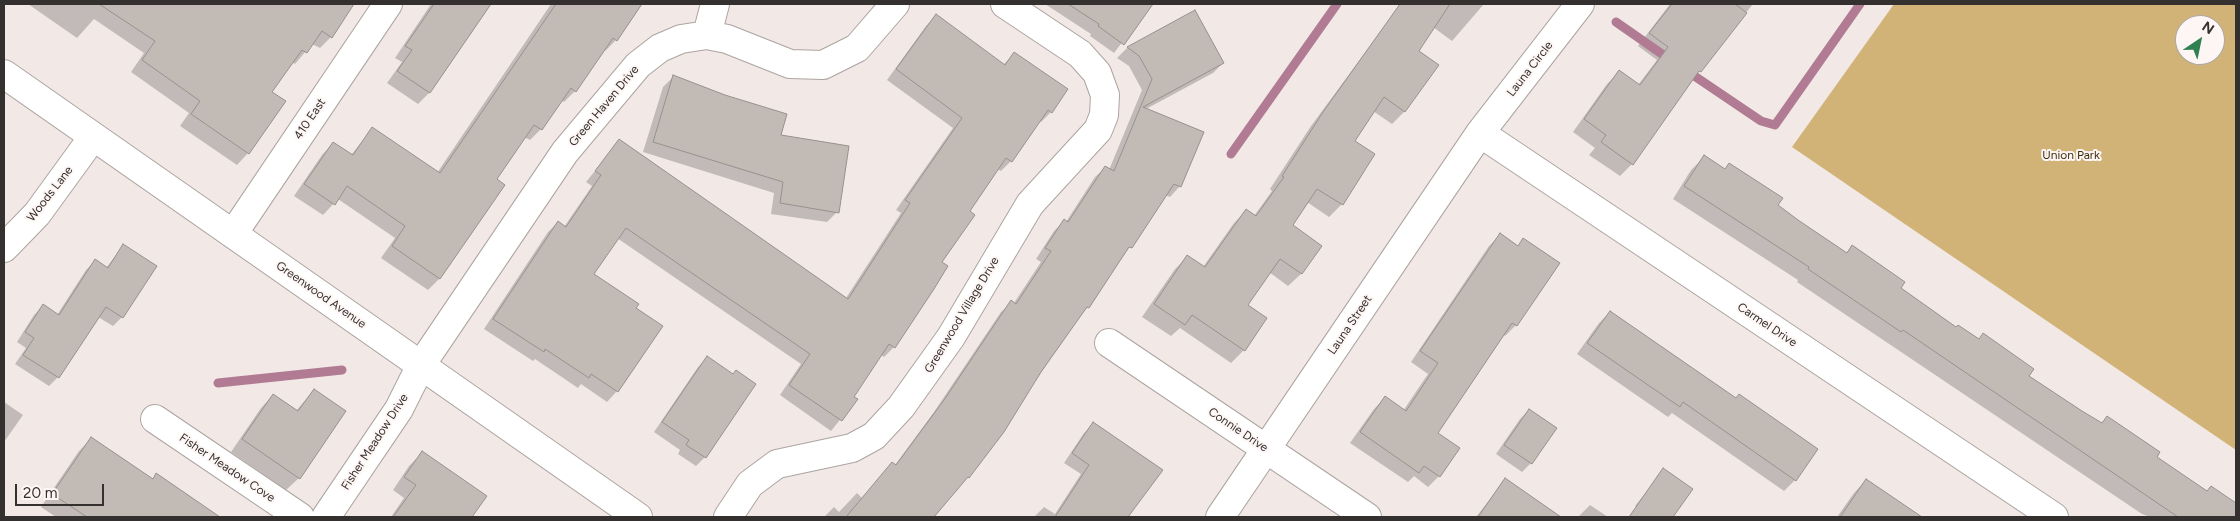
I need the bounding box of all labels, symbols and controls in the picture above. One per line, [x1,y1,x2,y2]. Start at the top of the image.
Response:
north arrow [2175,15,2225,65]
text: N [2199,18,2217,38]
street label: Launa Circle [1504,39,1556,99]
street label: Green Haven Drive [566,63,642,149]
street label: 410 East [291,96,329,142]
park label: Union Park [2042,148,2100,162]
street label: Woods Lane [24,164,76,224]
street label: Greenwood Village Drive [922,254,1002,376]
street label: Greenwood Avenue [273,259,369,331]
street label: Launa Street [1325,293,1375,357]
street label: Carmel Drive [1734,300,1800,350]
street label: Fisher Meadow Drive [338,391,412,493]
street label: Connie Drive [1205,405,1271,455]
street label: Fisher Meadow Cove [176,431,278,505]
scale bar [18,474,106,506]
text: 20 m [23,484,57,502]

